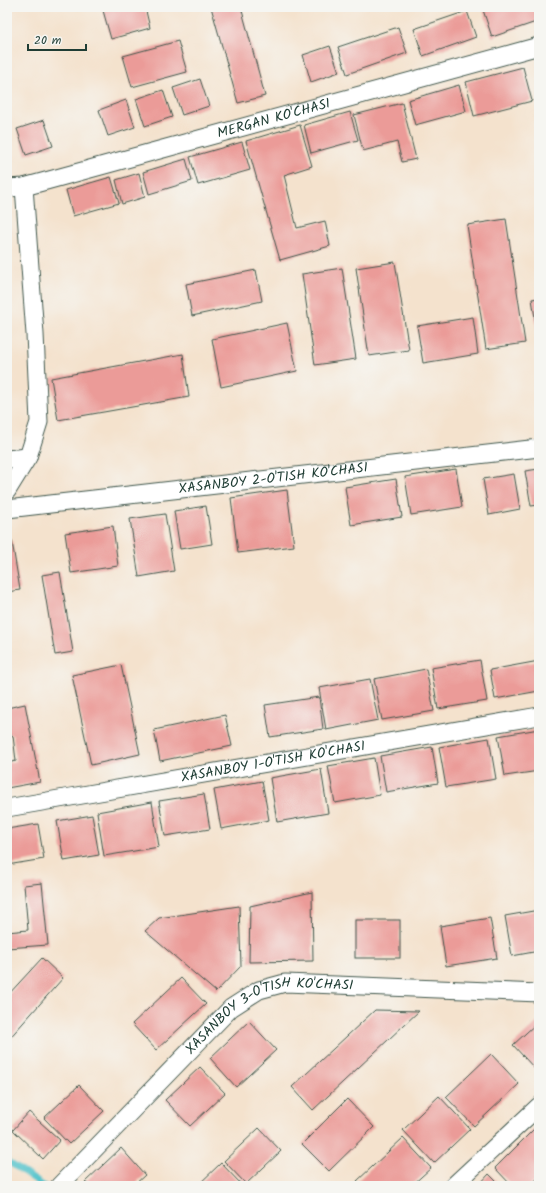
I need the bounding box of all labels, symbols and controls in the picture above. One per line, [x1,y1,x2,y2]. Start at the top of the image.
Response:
scale bar [28,26,86,52]
text: 20 m [34,31,62,50]
street label: MERGAN KO'CHASI [215,93,333,145]
street label: XASANBOY 2-O'TISH KO'CHASI [177,457,369,500]
street label: XASANBOY 1-O'TISH KO'CHASI [179,735,367,789]
street label: XASANBOY 3-O'TISH KO'CHASI [180,972,354,1060]

